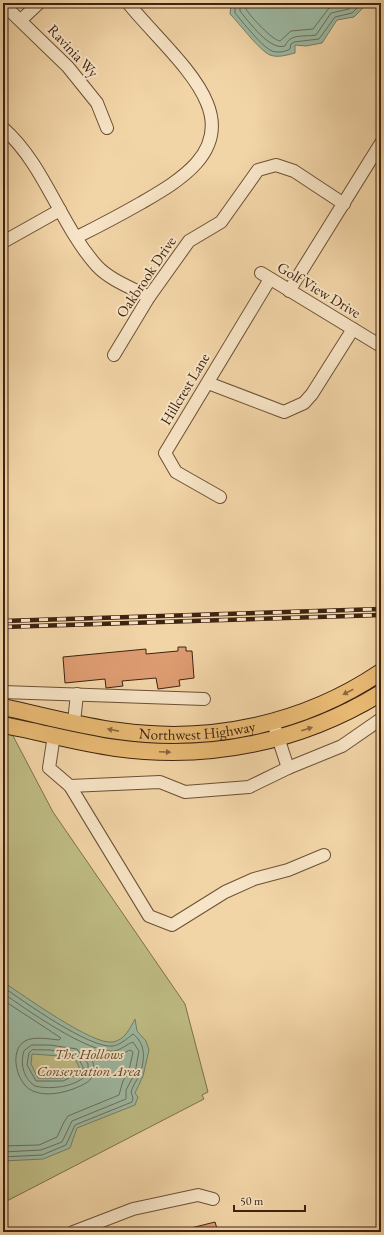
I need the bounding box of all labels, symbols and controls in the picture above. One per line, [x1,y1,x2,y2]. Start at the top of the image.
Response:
street label: Ravinia Wy [44,20,103,82]
street label: Oakbrook Drive [111,232,180,321]
street label: Golf View Drive [274,257,365,322]
street label: Hillcrest Lane [156,349,214,428]
one-way arrow [342,689,354,695]
street label: Northwest Highway [138,716,257,744]
one-way arrow [301,726,313,732]
one-way arrow [107,727,119,733]
one-way arrow [159,749,172,755]
park label: The Hollows Conservation Area [37,1044,141,1080]
scale bar [234,1187,305,1213]
text: 50 m [240,1193,264,1209]

